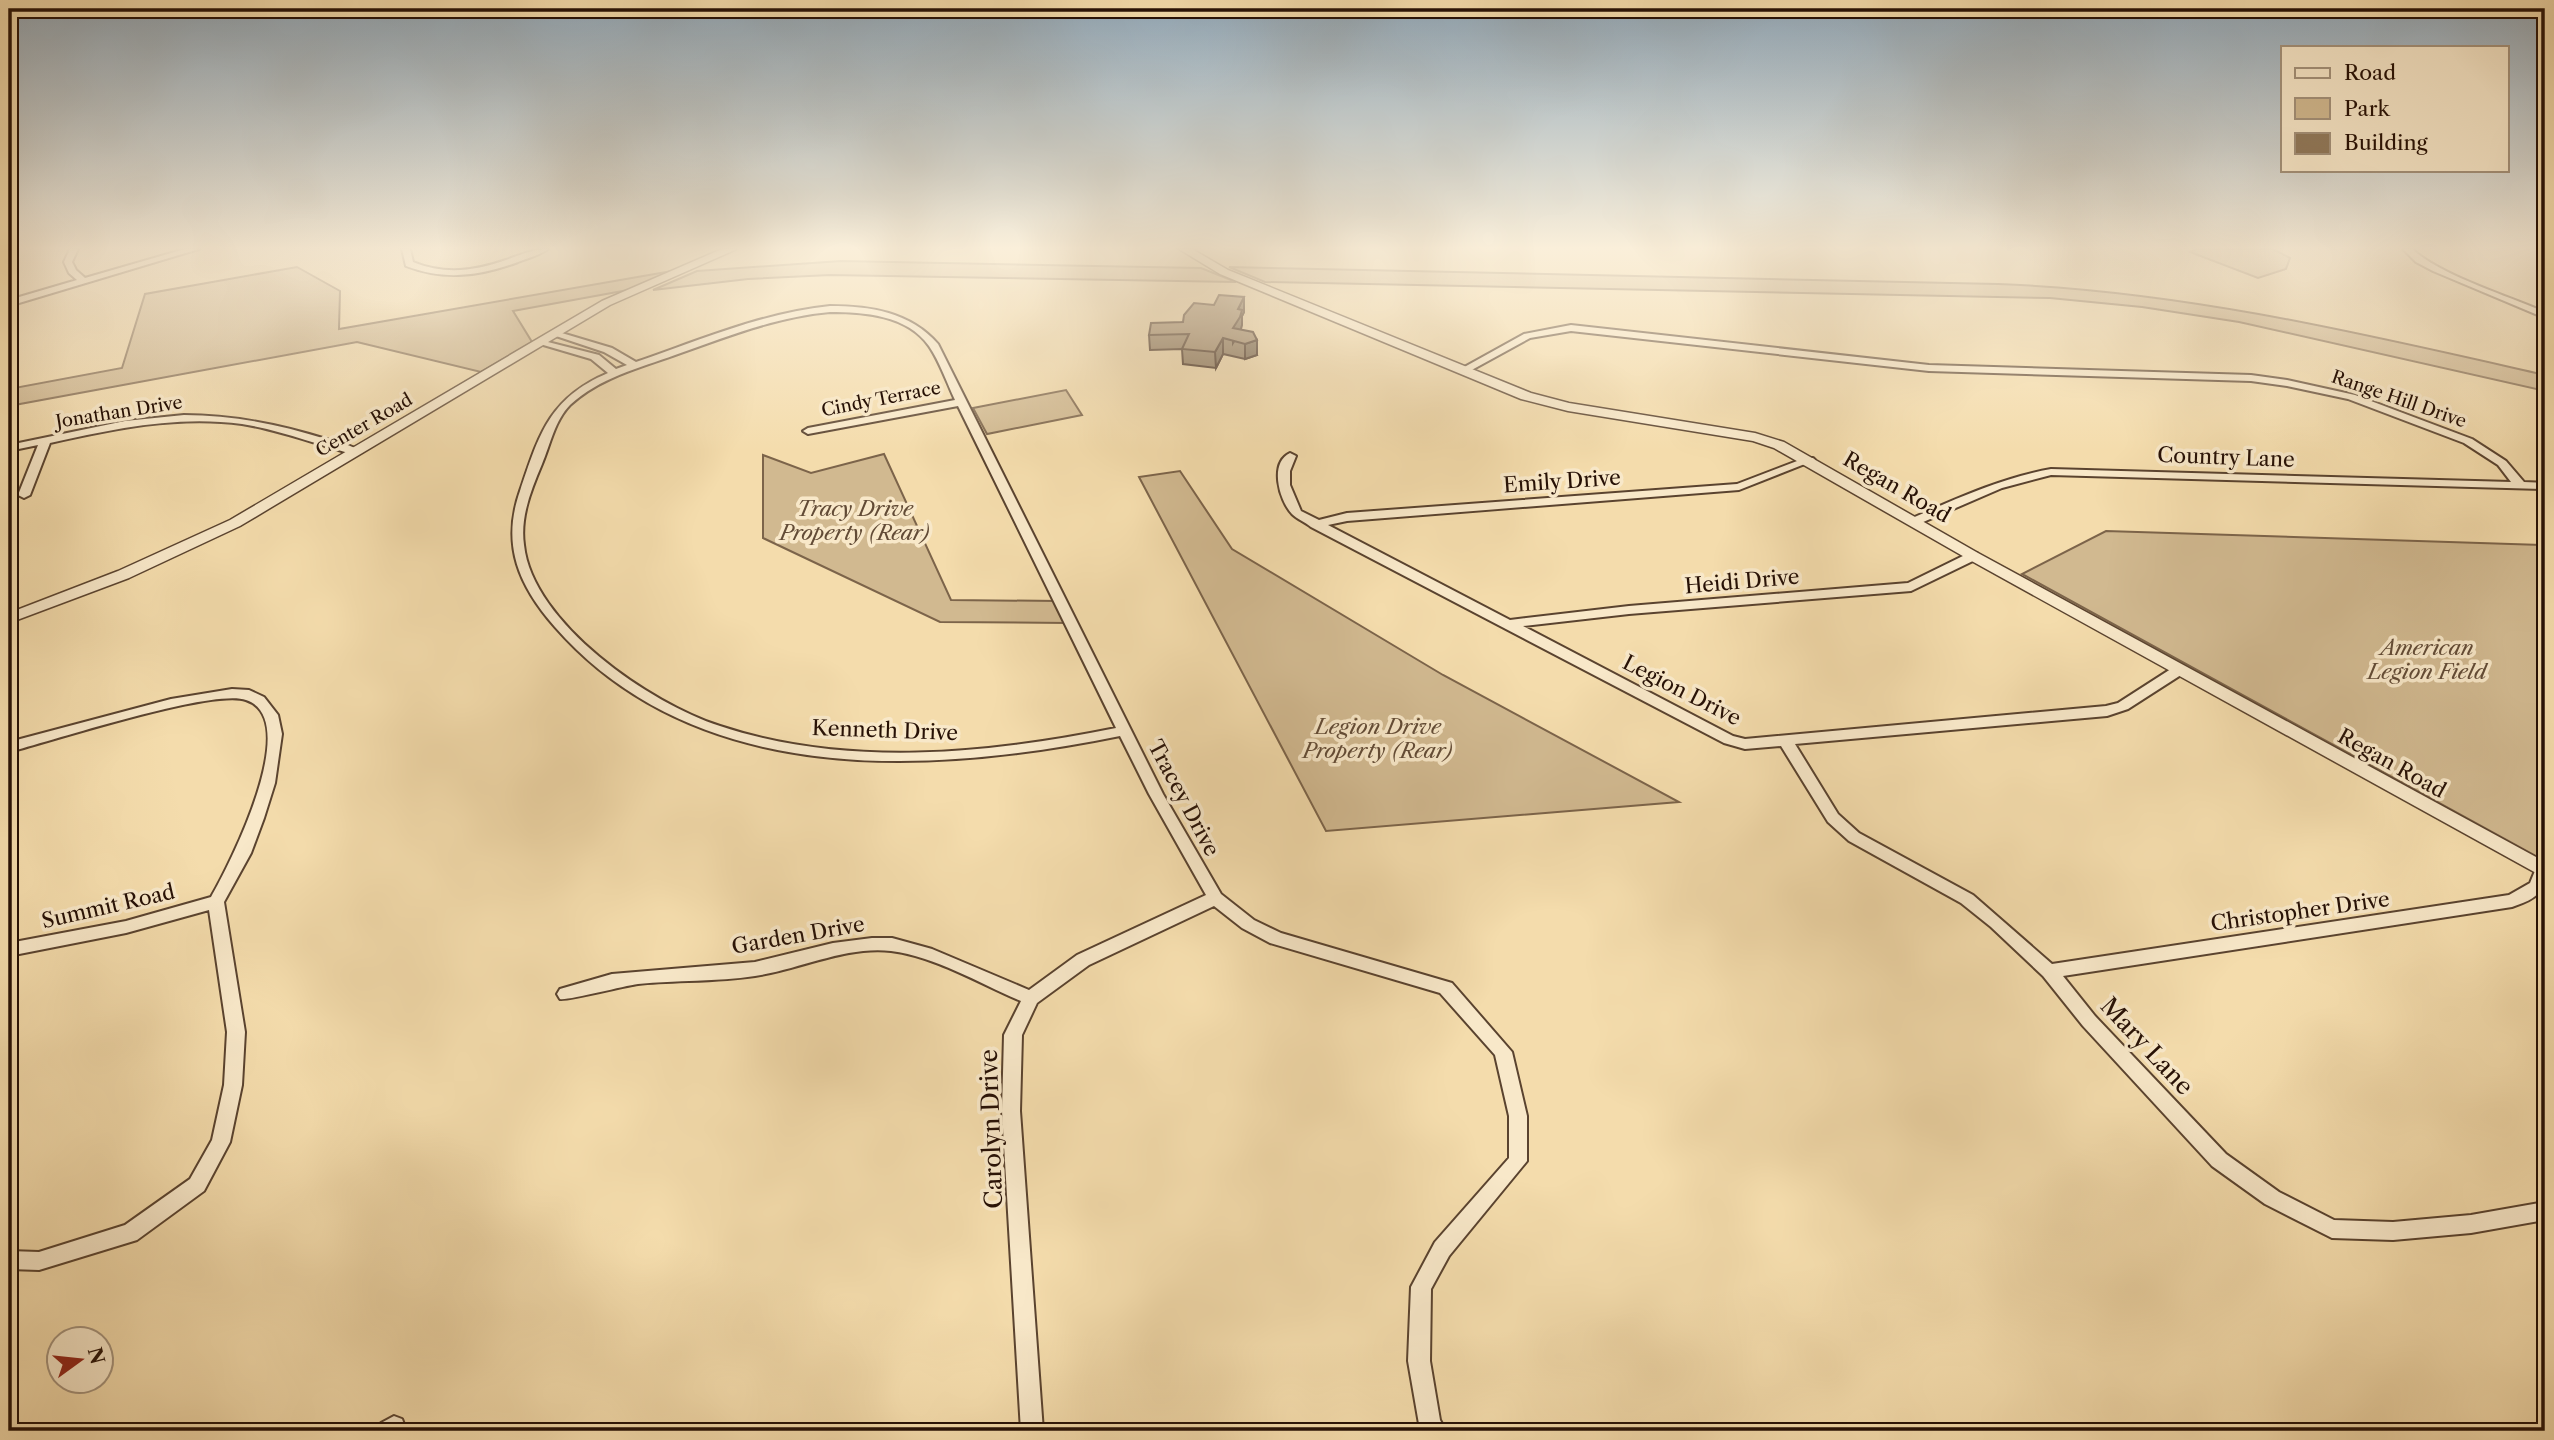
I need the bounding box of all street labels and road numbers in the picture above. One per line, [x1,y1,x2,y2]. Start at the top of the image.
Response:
street label: Range Hill Drive [2329,366,2469,432]
street label: Cindy Terrace [819,377,943,421]
street label: Center Road [312,388,416,462]
street label: Jonathan Drive [51,391,184,433]
street label: Country Lane [2157,442,2295,472]
street label: Regan Road [1839,446,1955,528]
street label: Emily Drive [1502,464,1622,498]
street label: Heidi Drive [1684,564,1800,598]
street label: Legion Drive [1619,650,1745,730]
street label: Kenneth Drive [811,715,959,745]
street label: Regan Road [2334,723,2451,803]
street label: Tracey Drive [1143,736,1225,860]
street label: Summit Road [39,878,177,933]
street label: Christopher Drive [2209,886,2391,936]
street label: Garden Drive [730,911,866,959]
street label: Mary Lane [2095,991,2199,1101]
street label: Carolyn Drive [974,1049,1008,1209]

